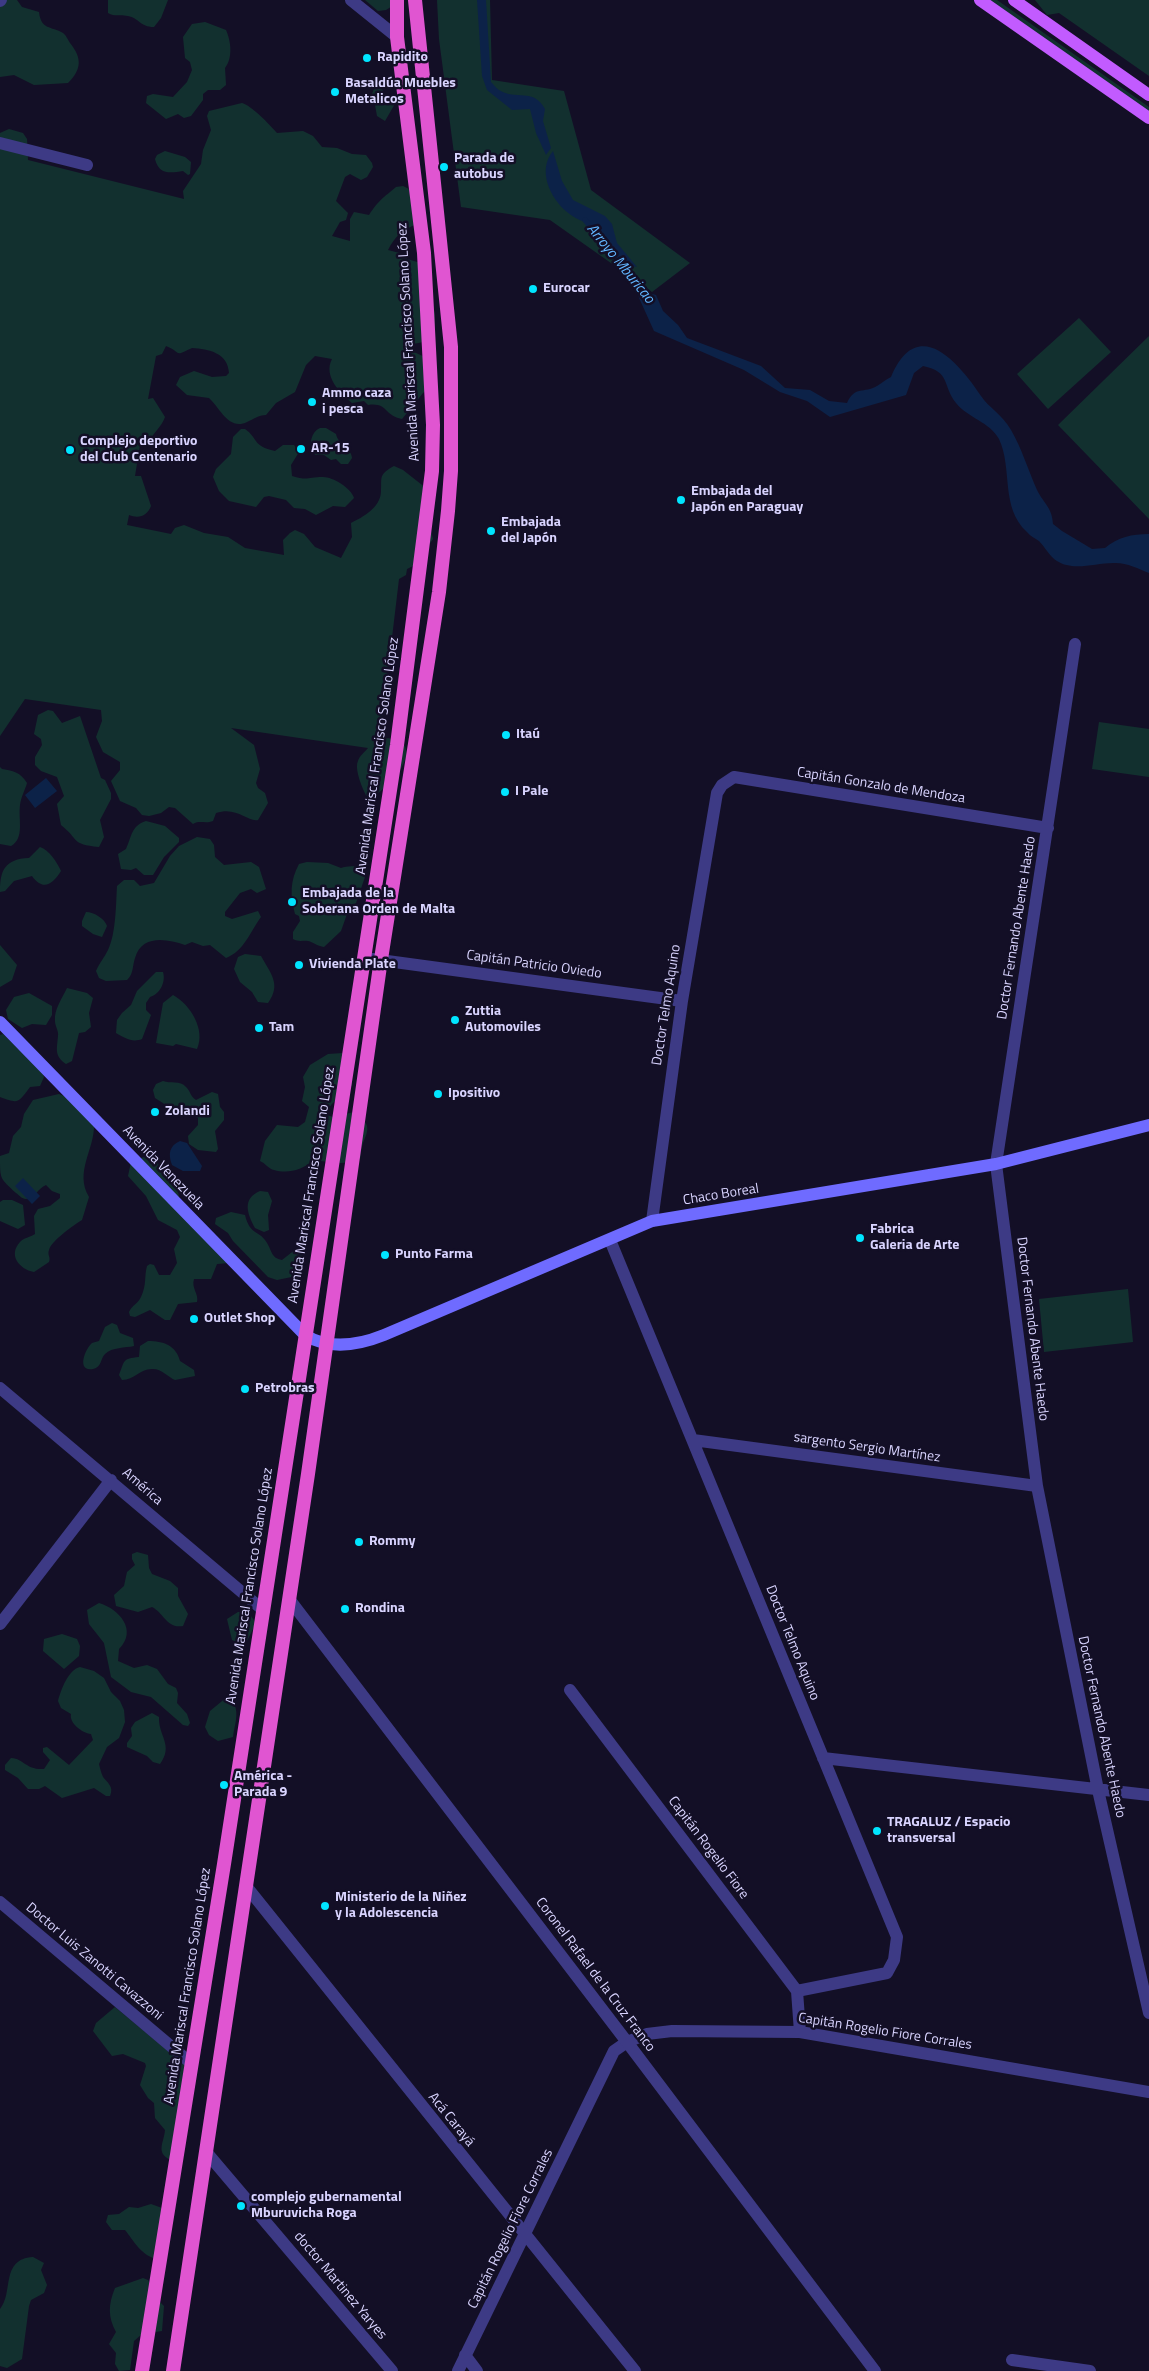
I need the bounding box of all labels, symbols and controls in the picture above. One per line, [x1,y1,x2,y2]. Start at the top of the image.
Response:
place label: Rapidito [377,50,428,66]
marker: Rapidito [361,52,373,64]
place label: Basaldúa Muebles Metalicos [345,76,456,108]
marker: Basaldúa Muebles Metalicos [329,86,341,98]
place label: Parada de autobus [454,151,514,184]
marker: Parada de autobus [438,161,450,173]
water label: Arroyo Mburicao [582,220,658,308]
street label: Avenida Mariscal Francisco Solano López [394,222,424,462]
place label: Eurocar [543,281,590,297]
marker: Eurocar [527,283,539,295]
place label: Ammo caza i pesca [322,386,391,418]
marker: Ammo caza i pesca [306,396,318,408]
place label: Complejo deportivo del Club Centenario [80,434,198,467]
place label: AR-15 [311,441,349,457]
marker: AR-15 [295,443,307,455]
marker: Complejo deportivo del Club Centenario [64,444,76,456]
place label: Embajada del Japón en Paraguay [691,484,803,516]
marker: Embajada del Japón en Paraguay [675,494,687,506]
place label: Embajada del Japón [501,515,561,548]
marker: Embajada del Japón [485,525,497,537]
street label: Avenida Mariscal Francisco Solano López [353,636,403,876]
place label: Itaú [516,727,540,743]
marker: Itaú [500,729,512,741]
street label: Capitán Gonzalo de Mendoza [796,764,966,808]
place label: I Pale [515,784,548,800]
marker: I Pale [499,786,511,798]
street label: Doctor Fernando Abente Haedo [994,835,1040,1021]
place label: Embajada de la Soberana Orden de Malta [302,886,455,919]
marker: Embajada de la Soberana Orden de Malta [286,896,298,908]
street label: Doctor Telmo Aquino [649,943,685,1067]
street label: Capitán Patricio Oviedo [465,947,603,983]
place label: Vivienda Plate [309,957,396,973]
marker: Vivienda Plate [293,959,305,971]
place label: Zuttia Automoviles [465,1004,541,1036]
marker: Zuttia Automoviles [449,1014,461,1026]
place label: Tam [269,1020,294,1036]
marker: Tam [253,1022,265,1034]
street label: Avenida Mariscal Francisco Solano López [285,1066,339,1304]
place label: Ipositivo [448,1086,500,1102]
marker: Ipositivo [432,1088,444,1100]
place label: Zolandi [165,1104,210,1120]
marker: Zolandi [149,1106,161,1118]
street label: Avenida Venezuela [119,1122,207,1214]
street label: Chaco Boreal [682,1181,760,1209]
place label: Fabrica Galeria de Arte [870,1222,959,1254]
marker: Fabrica Galeria de Arte [854,1232,866,1244]
street label: Doctor Fernando Abente Haedo [1012,1236,1052,1422]
place label: Punto Farma [395,1247,473,1263]
marker: Punto Farma [379,1249,391,1261]
place label: Outlet Shop [204,1311,275,1327]
marker: Outlet Shop [188,1313,200,1325]
place label: Petrobras [255,1381,315,1397]
marker: Petrobras [239,1383,251,1395]
street label: sargento Sergio Martínez [793,1429,941,1467]
street label: América [118,1465,166,1509]
street label: Avenida Mariscal Francisco Solano López [223,1467,277,1705]
place label: Rommy [369,1534,415,1550]
marker: Rommy [353,1536,365,1548]
street label: Doctor Telmo Aquino [761,1583,823,1703]
place label: Rondina [355,1601,405,1617]
marker: Rondina [339,1603,351,1615]
street label: Doctor Fernando Abente Haedo [1074,1635,1128,1819]
place label: América - Parada 9 [234,1769,292,1801]
marker: América - Parada 9 [218,1779,230,1791]
street label: Capitán Rogelio Fiore [664,1793,752,1903]
place label: TRAGALUZ / Espacio transversal [887,1815,1010,1848]
marker: TRAGALUZ / Espacio transversal [871,1825,883,1837]
street label: Avenida Mariscal Francisco Solano López [161,1867,215,2105]
place label: Ministerio de la Niñez y la Adolescencia [335,1890,467,1922]
street label: Coronel Rafael de la Cruz Franco [532,1895,658,2055]
street label: Doctor Luis Zanotti Cavazzoni [22,1900,166,2024]
marker: Ministerio de la Niñez y la Adolescencia [319,1900,331,1912]
street label: Capitán Rogelio Fiore Corrales [797,2010,973,2054]
street label: Acá Carayá [424,2090,478,2150]
street label: Capitán Rogelio Fiore Corrales [465,2146,557,2312]
place label: complejo gubernamental Mburuvicha Roga [251,2190,402,2222]
marker: complejo gubernamental Mburuvicha Roga [235,2200,247,2212]
street label: doctor Martinez Yaryes [290,2229,390,2343]

